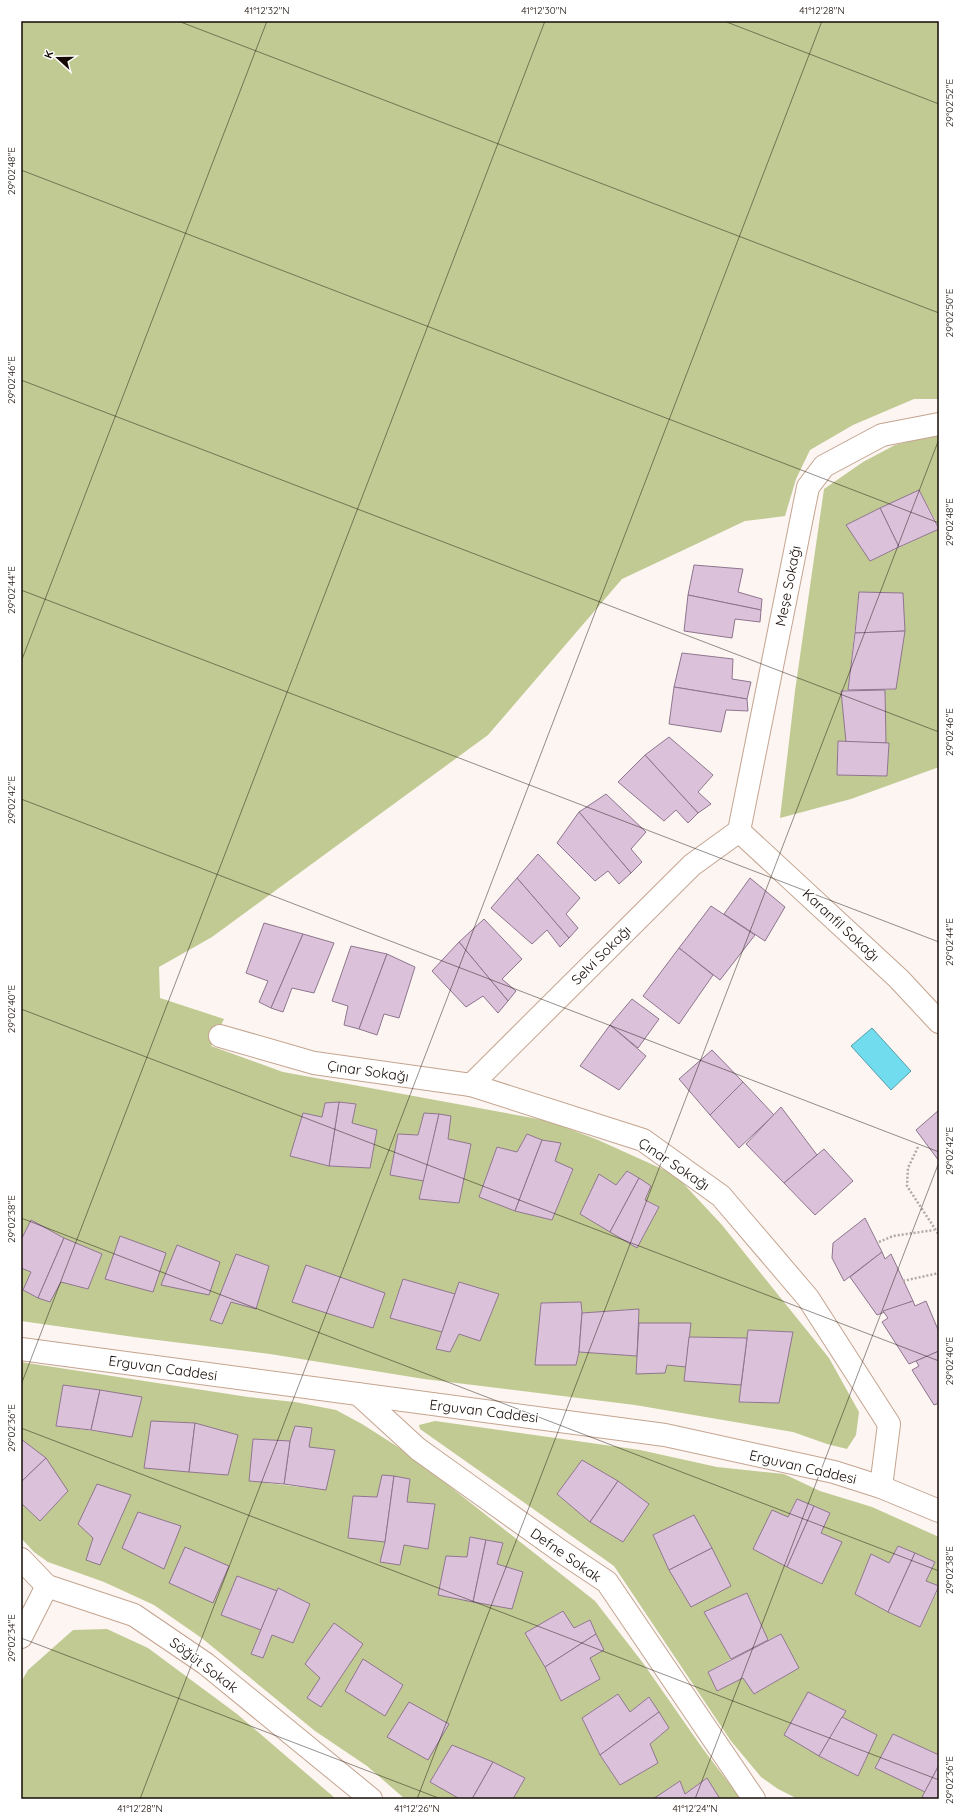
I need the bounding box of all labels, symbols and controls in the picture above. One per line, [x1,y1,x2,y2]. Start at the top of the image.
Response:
text: 41°12'32"N [244,4,290,17]
text: 41°12'30"N [521,4,567,17]
text: 41°12'28"N [799,4,845,17]
north arrow [38,38,78,78]
text: K [41,49,56,60]
text: 29°02'52"E [943,79,956,127]
text: 29°02'48"E [5,147,18,195]
text: 29°02'50"E [943,288,956,337]
text: 29°02'46"E [5,356,18,404]
text: 29°02'48"E [943,498,956,546]
street label: Meşe Sokağı [771,544,805,628]
text: 29°02'44"E [5,566,18,614]
text: 29°02'46"E [943,708,956,756]
text: 29°02'42"E [5,776,18,824]
street label: Karanfil Sokağı [799,885,883,965]
text: 29°02'44"E [943,918,956,966]
street label: Selvi Sokağı [567,921,635,989]
text: 29°02'40"E [5,984,18,1033]
street label: Çınar Sokağı [326,1056,410,1086]
text: 29°02'42"E [943,1127,956,1175]
street label: Çınar Sokağı [635,1134,713,1194]
text: 29°02'38"E [5,1195,18,1243]
text: 29°02'40"E [943,1336,956,1385]
street label: Erguvan Caddesi [107,1351,219,1385]
street label: Erguvan Caddesi [429,1395,539,1427]
text: 29°02'36"E [5,1404,18,1452]
street label: Erguvan Caddesi [748,1446,858,1488]
street label: Defne Sokak [527,1524,605,1586]
text: 29°02'38"E [943,1546,956,1594]
text: 29°02'34"E [5,1614,18,1662]
street label: Söğüt Sokak [166,1633,242,1697]
text: 29°02'36"E [943,1756,956,1804]
text: 41°12'28"N [117,1802,163,1815]
text: 41°12'26"N [394,1802,440,1815]
text: 41°12'24"N [672,1802,718,1815]

